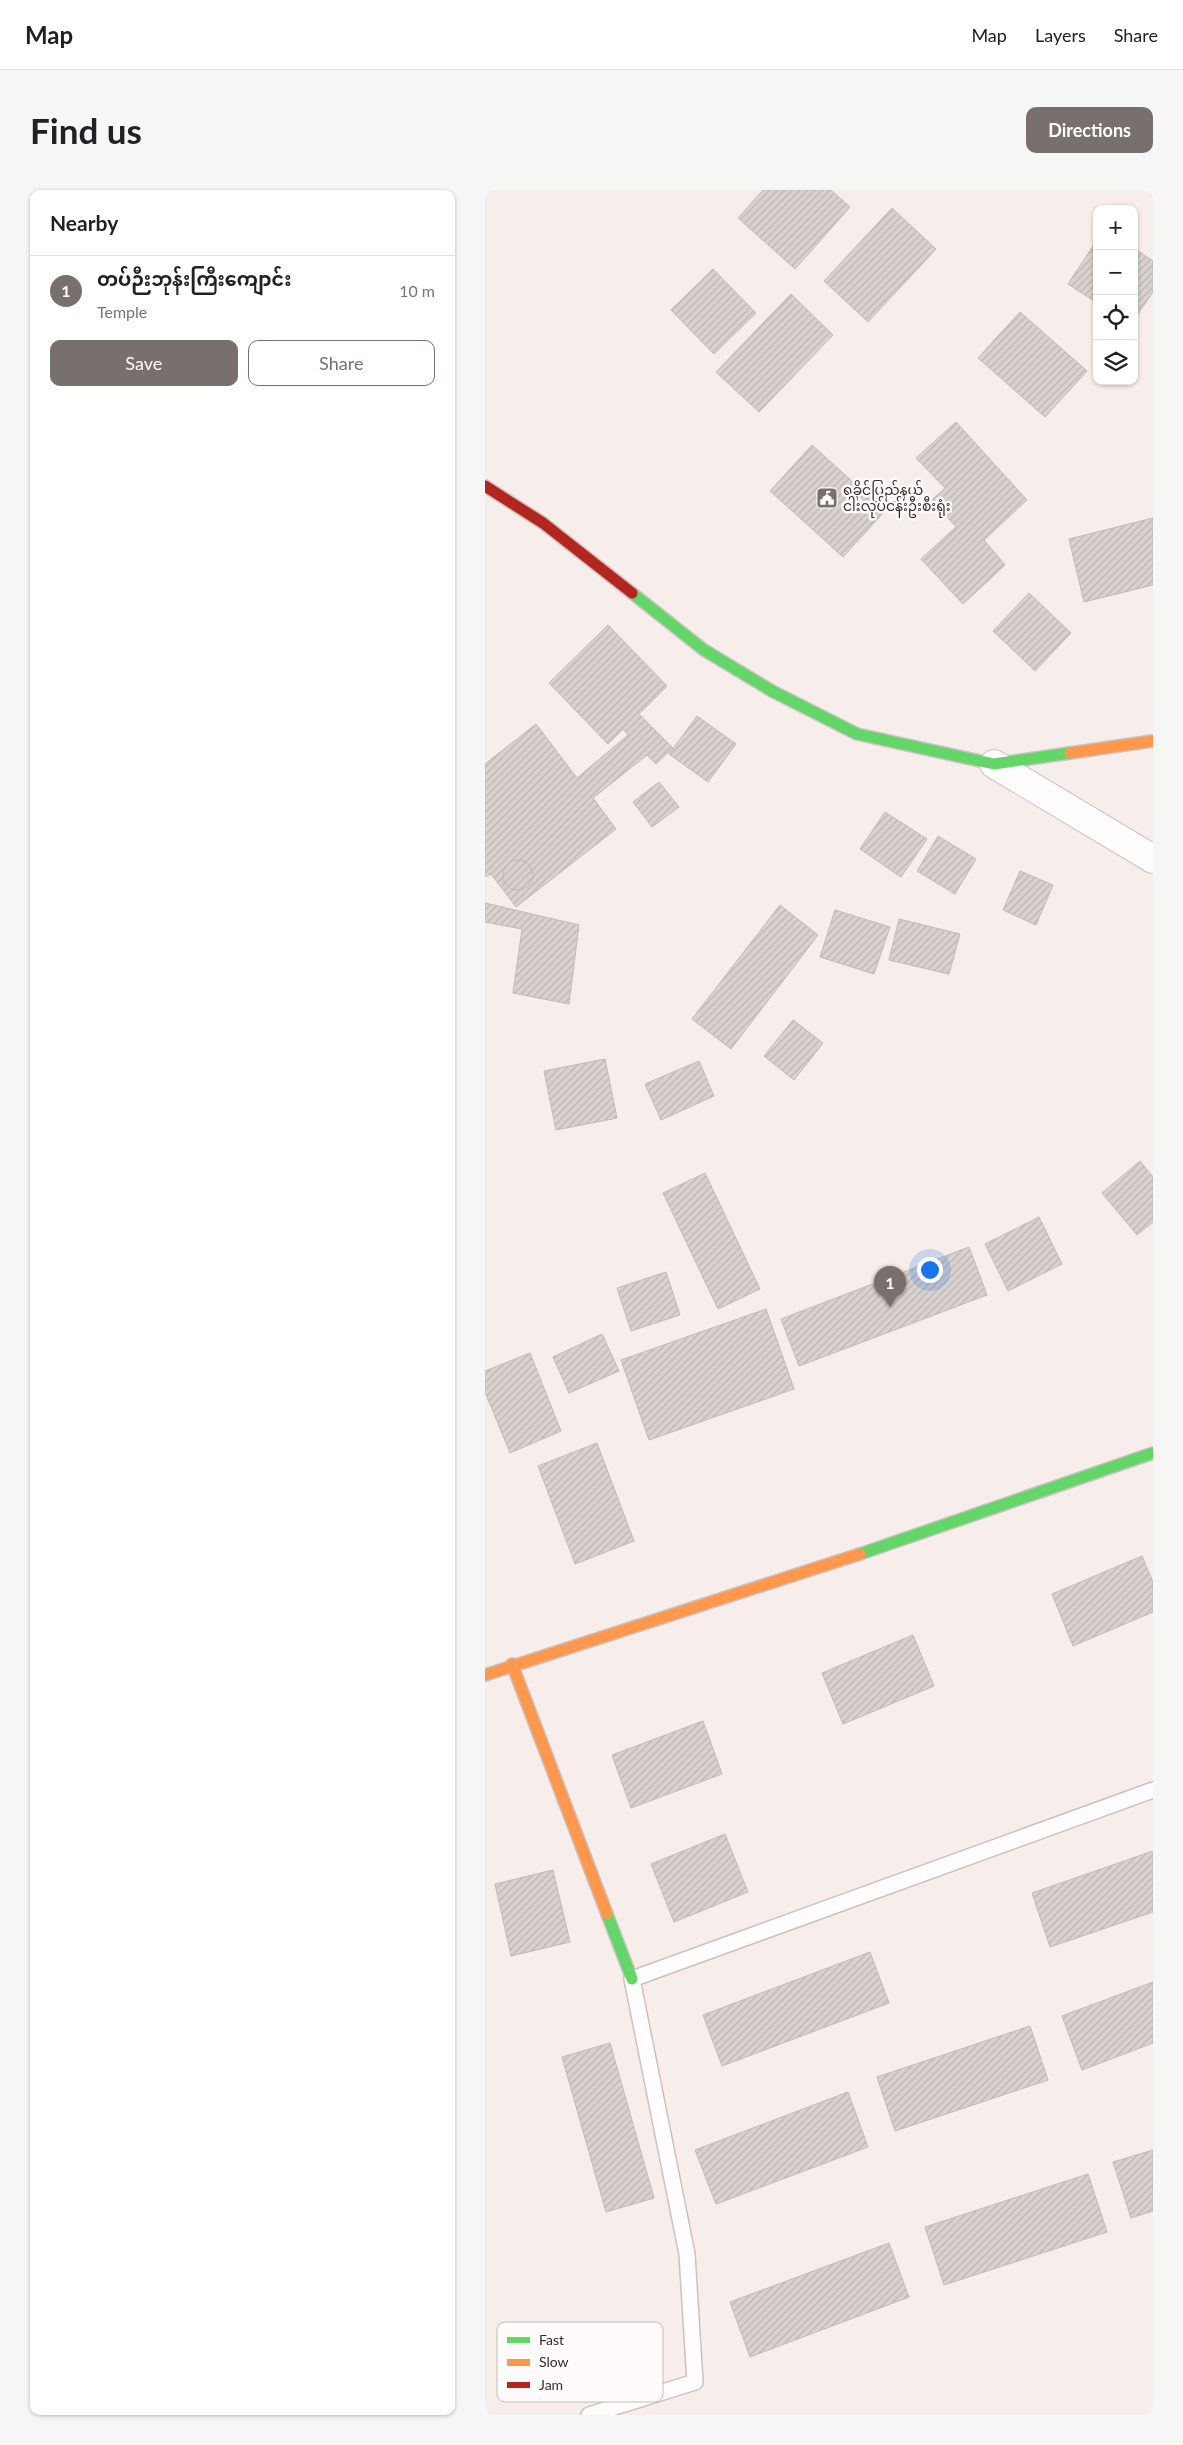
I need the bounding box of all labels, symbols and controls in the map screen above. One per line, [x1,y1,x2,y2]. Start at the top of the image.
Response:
text: Map [25,20,73,49]
text: Map [971,24,1007,46]
text: Layers [1035,24,1086,46]
text: Share [1114,24,1158,46]
button: Directions [1026,107,1153,153]
text: Find us [30,109,142,151]
map controls [1093,205,1138,385]
button: + [1093,205,1138,250]
text: Nearby [50,210,118,235]
button: − [1093,250,1138,295]
text: တပ်ဉီးဘုန်းကြီးကျောင်း [97,267,291,290]
text: 1 [61,281,71,300]
text: 10 m [399,281,435,300]
button: locate [1093,295,1138,340]
text: Temple [97,302,147,321]
button: Save [50,340,238,386]
button: Share [248,340,435,386]
button: layers [1093,340,1138,385]
place label: ရခိုင်ပြည်နယ် ငါးလုပ်ငန်းဦးစီးရုံး [843,480,951,518]
public building icon: ရခိုင်ပြည်နယ် ငါးလုပ်ငန်းဦးစီးရုံး [815,486,839,510]
your location [917,1257,943,1283]
pin: 1 [874,1266,906,1307]
legend [497,2322,663,2402]
text: Fast [539,2331,564,2348]
text: Slow [539,2353,569,2370]
text: Jam [539,2376,563,2393]

